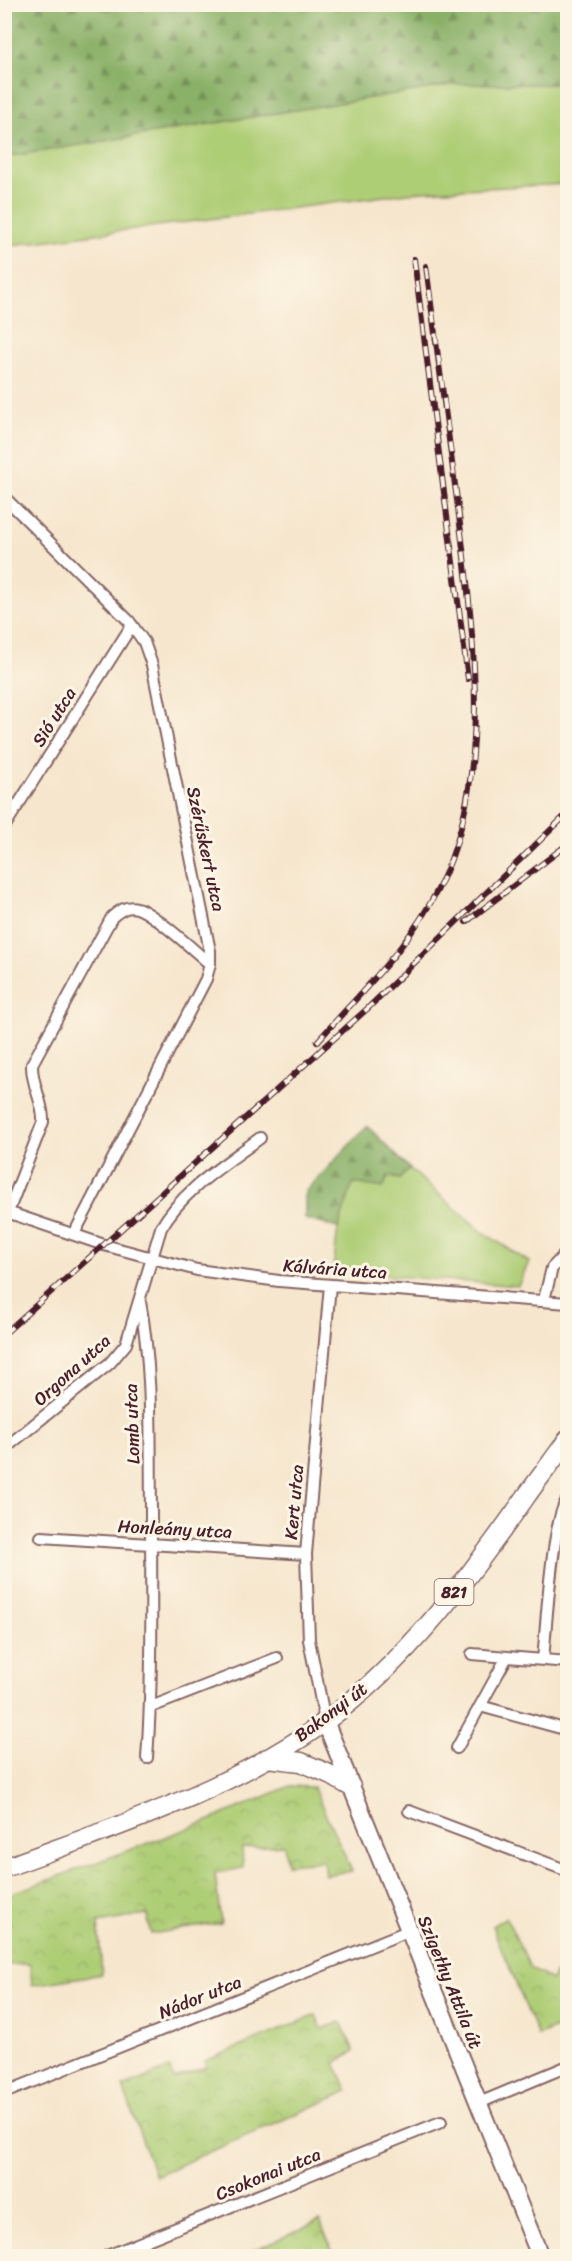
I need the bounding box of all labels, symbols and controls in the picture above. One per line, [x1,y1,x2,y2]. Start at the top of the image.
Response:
street label: Sió utca [23,681,85,753]
street label: Szérűskert utca [177,783,235,915]
street label: Kálvária utca [282,1249,388,1289]
street label: Orgona utca [26,1326,118,1414]
street label: Lomb utca [115,1383,149,1465]
street label: Kert utca [275,1463,313,1541]
street label: Honleány utca [117,1510,233,1548]
road number: 821 [434,1579,474,1605]
street label: Bakonyi út [287,1674,375,1750]
street label: Szigethy Attila út [409,1910,491,2054]
street label: Nádor utca [154,1966,246,2028]
street label: Csokonai utca [210,2138,326,2210]

